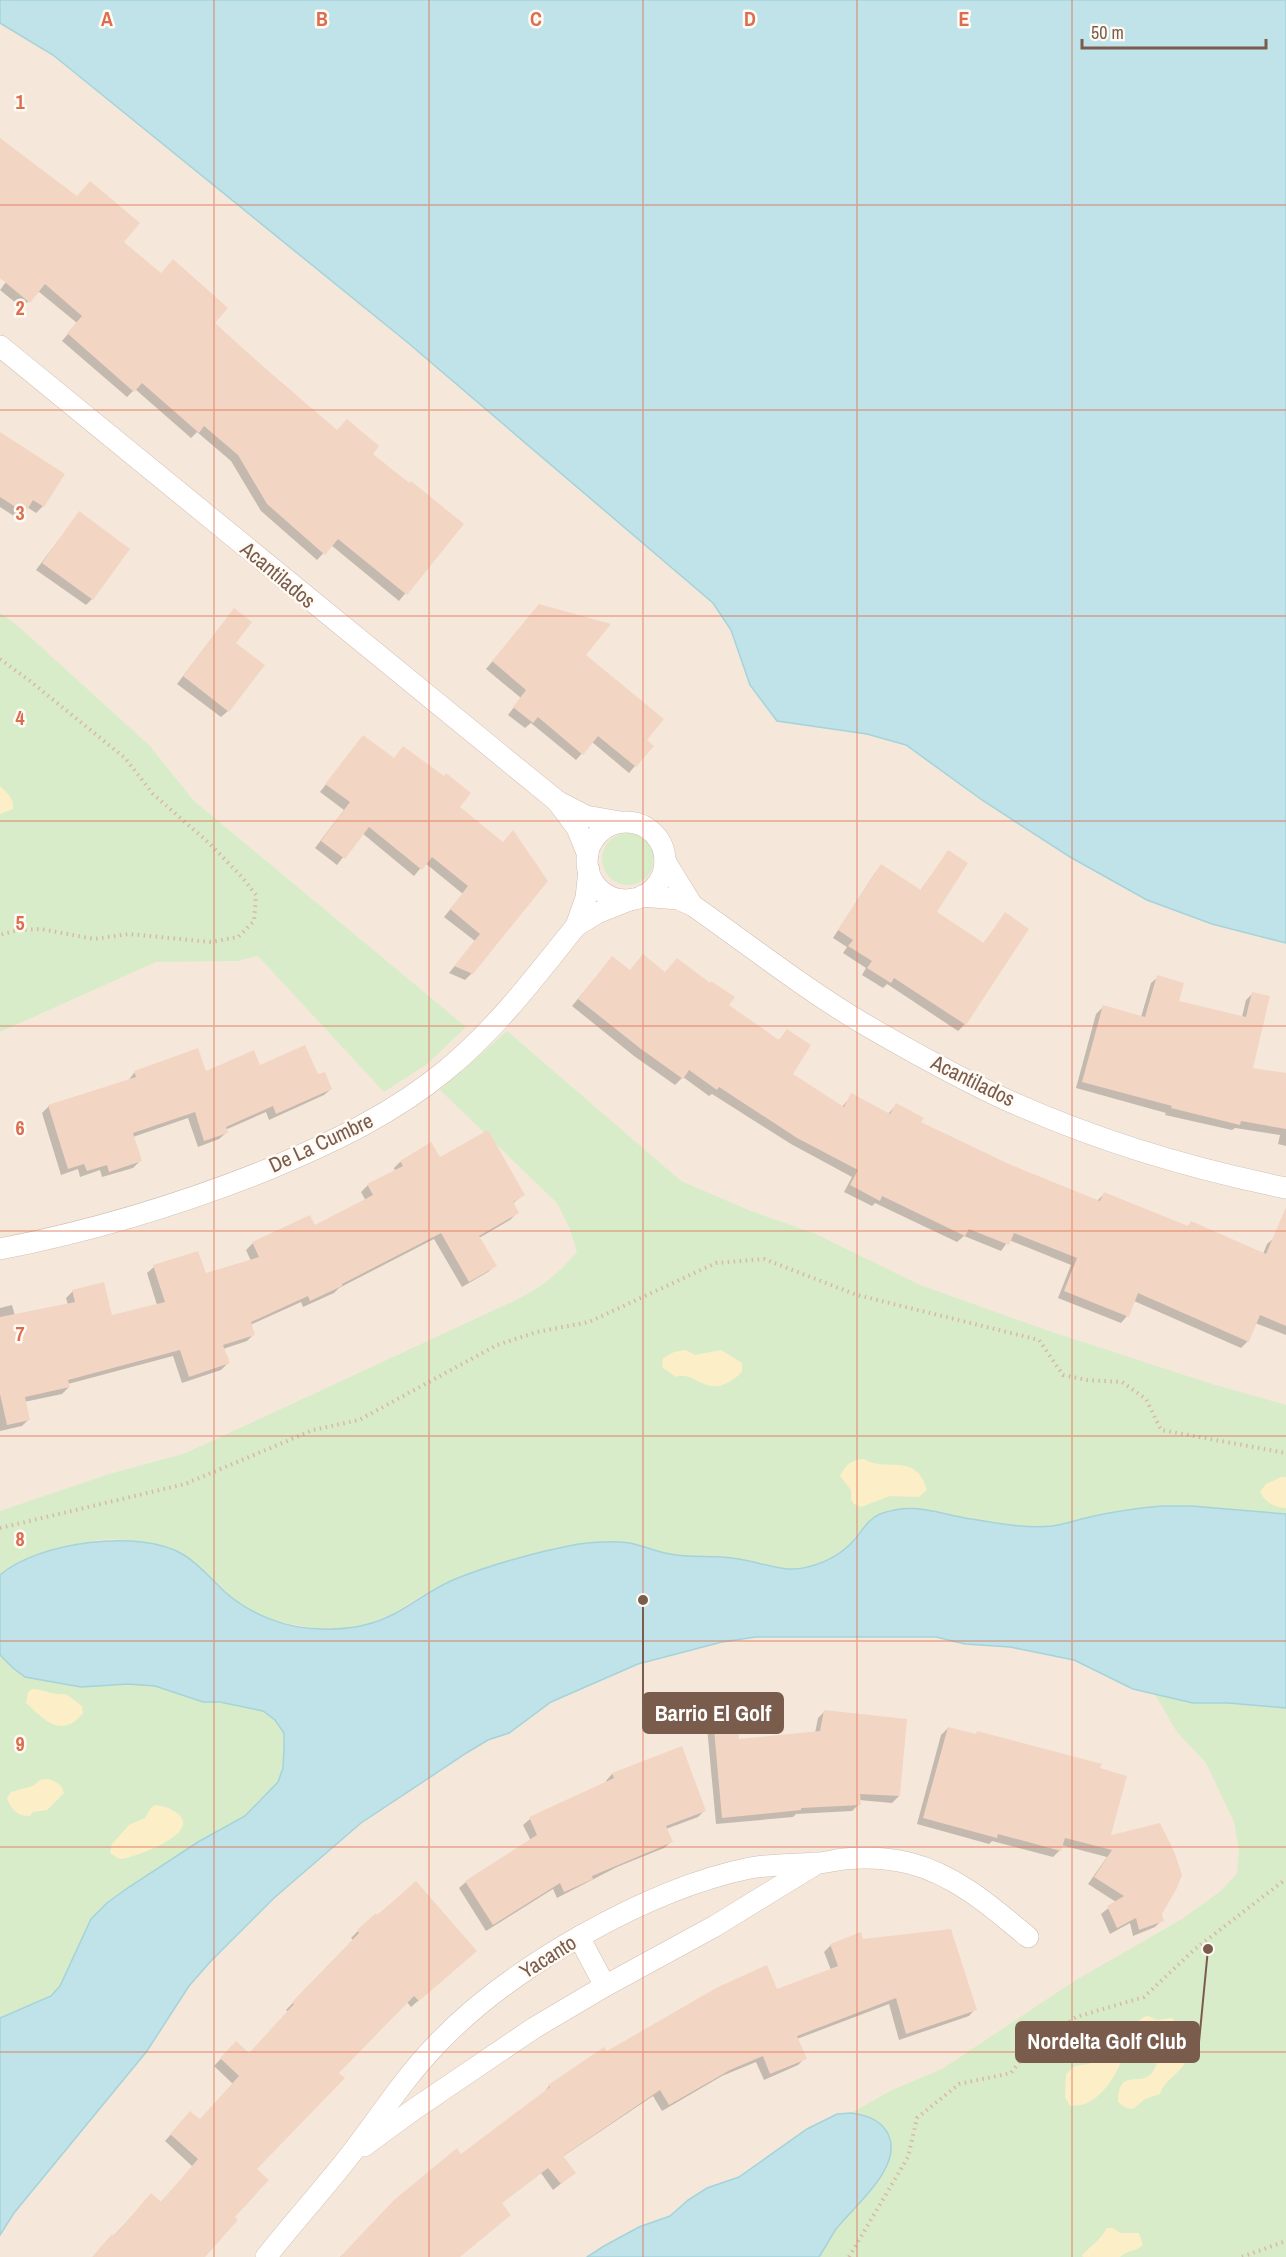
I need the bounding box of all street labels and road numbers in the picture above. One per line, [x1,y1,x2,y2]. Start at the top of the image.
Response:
street label: Acantilados [234,534,322,615]
street label: Acantilados [926,1047,1020,1113]
street label: De La Cumbre [264,1106,378,1179]
street label: Yacanto [514,1928,582,1985]

